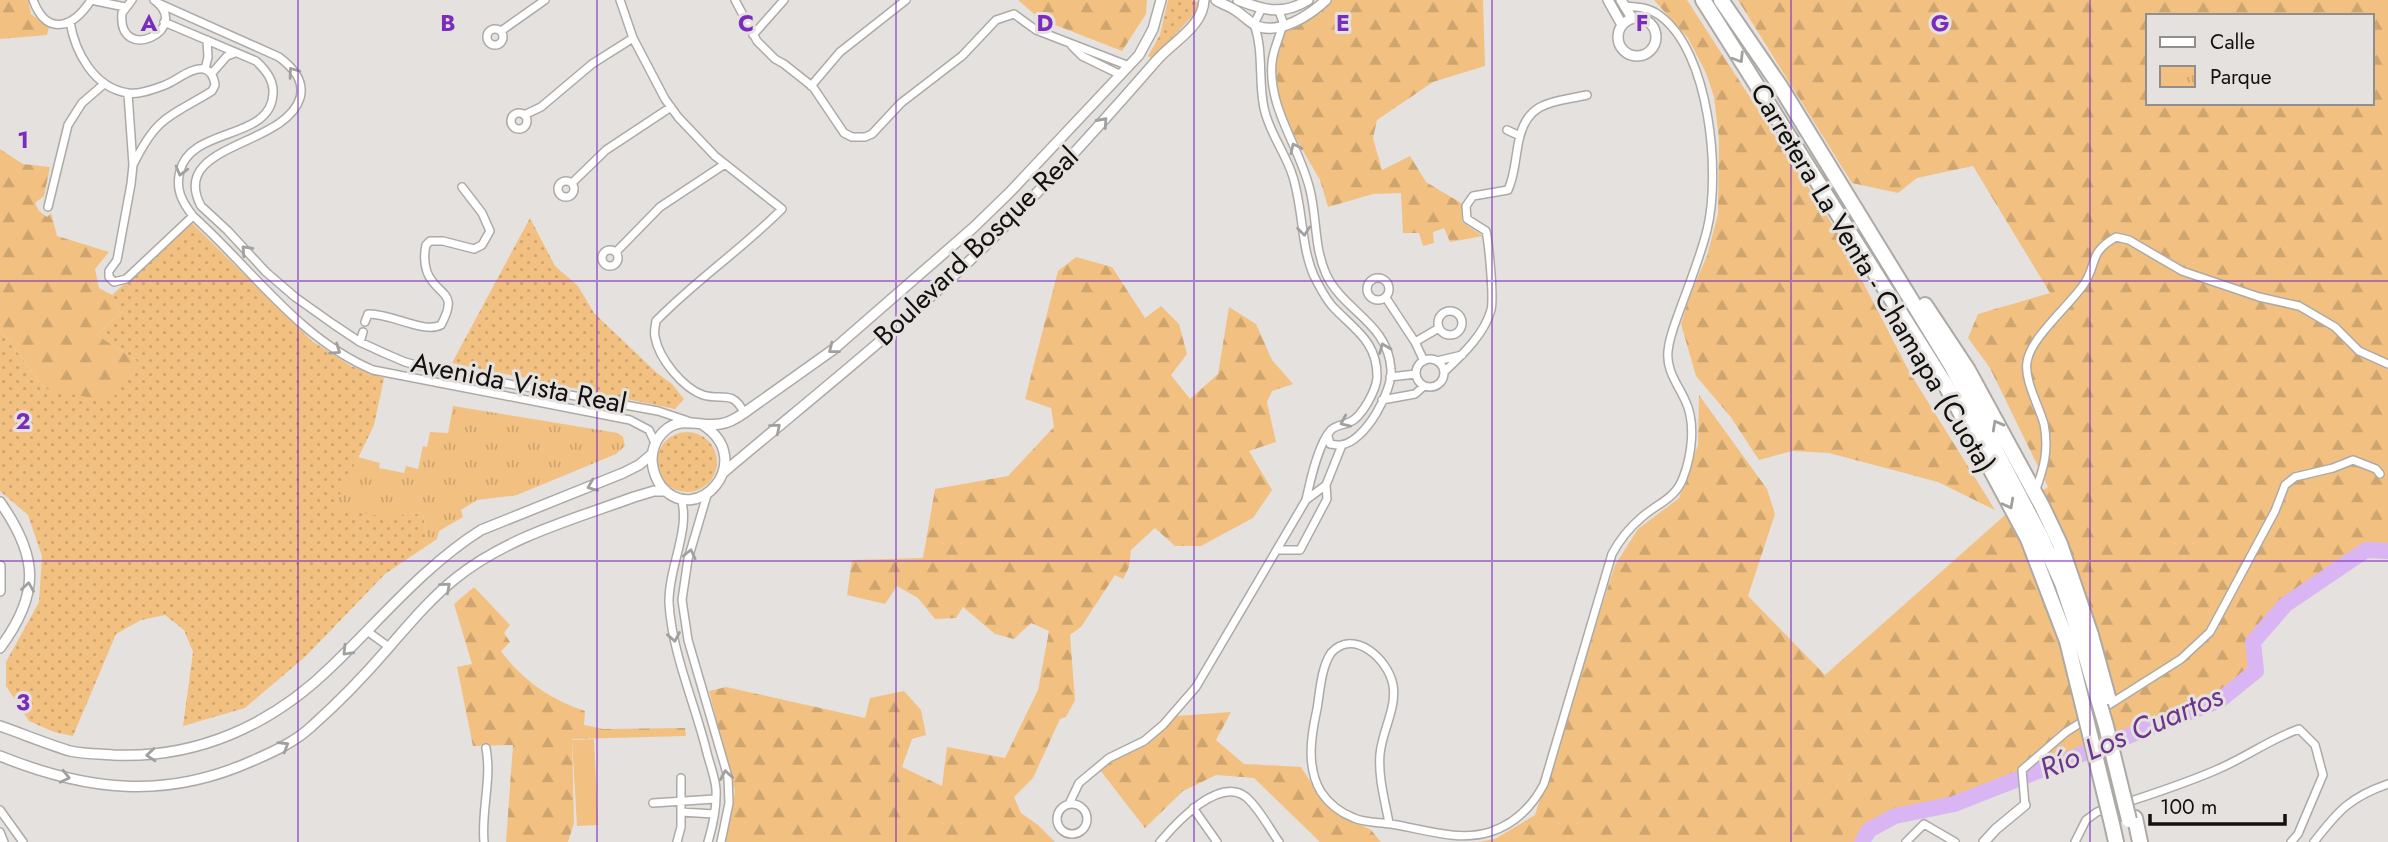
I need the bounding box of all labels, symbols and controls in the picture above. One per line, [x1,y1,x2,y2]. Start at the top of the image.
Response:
text: A [140,6,158,40]
text: B [440,6,456,40]
text: C [738,6,754,40]
text: D [1037,6,1054,40]
text: E [1336,6,1350,40]
text: F [1636,6,1648,40]
text: G [1931,6,1949,40]
legend [2146,14,2374,105]
text: Calle [2210,27,2255,57]
one-way arrow [1731,50,1744,63]
text: Parque [2210,62,2272,92]
one-way arrow [288,67,301,79]
street label: Carretera La Venta - Chamapa (Cuota) [1740,75,2006,481]
one-way arrow [1094,117,1107,130]
text: 1 [17,123,29,157]
street label: Boulevard Bosque Real [864,137,1088,355]
one-way arrow [1289,142,1303,155]
one-way arrow [175,165,189,177]
one-way arrow [1296,225,1311,237]
one-way arrow [241,245,254,258]
one-way arrow [828,341,840,354]
one-way arrow [328,342,341,354]
street label: Avenida Vista Real [408,342,630,424]
one-way arrow [1379,343,1393,355]
text: 2 [15,404,31,438]
one-way arrow [1340,414,1352,428]
one-way arrow [1992,419,2005,432]
one-way arrow [768,424,781,436]
one-way arrow [587,477,599,491]
one-way arrow [2001,496,2014,509]
one-way arrow [682,548,696,560]
one-way arrow [20,581,35,593]
one-way arrow [437,583,450,595]
one-way arrow [666,631,681,643]
one-way arrow [342,643,355,656]
water label: Río Los Cuartos [2033,674,2229,790]
text: 3 [16,685,30,719]
one-way arrow [276,741,289,754]
one-way arrow [145,747,156,762]
one-way arrow [59,768,71,783]
one-way arrow [720,769,735,781]
scale bar [2150,782,2285,826]
text: 100 m [2160,792,2217,822]

